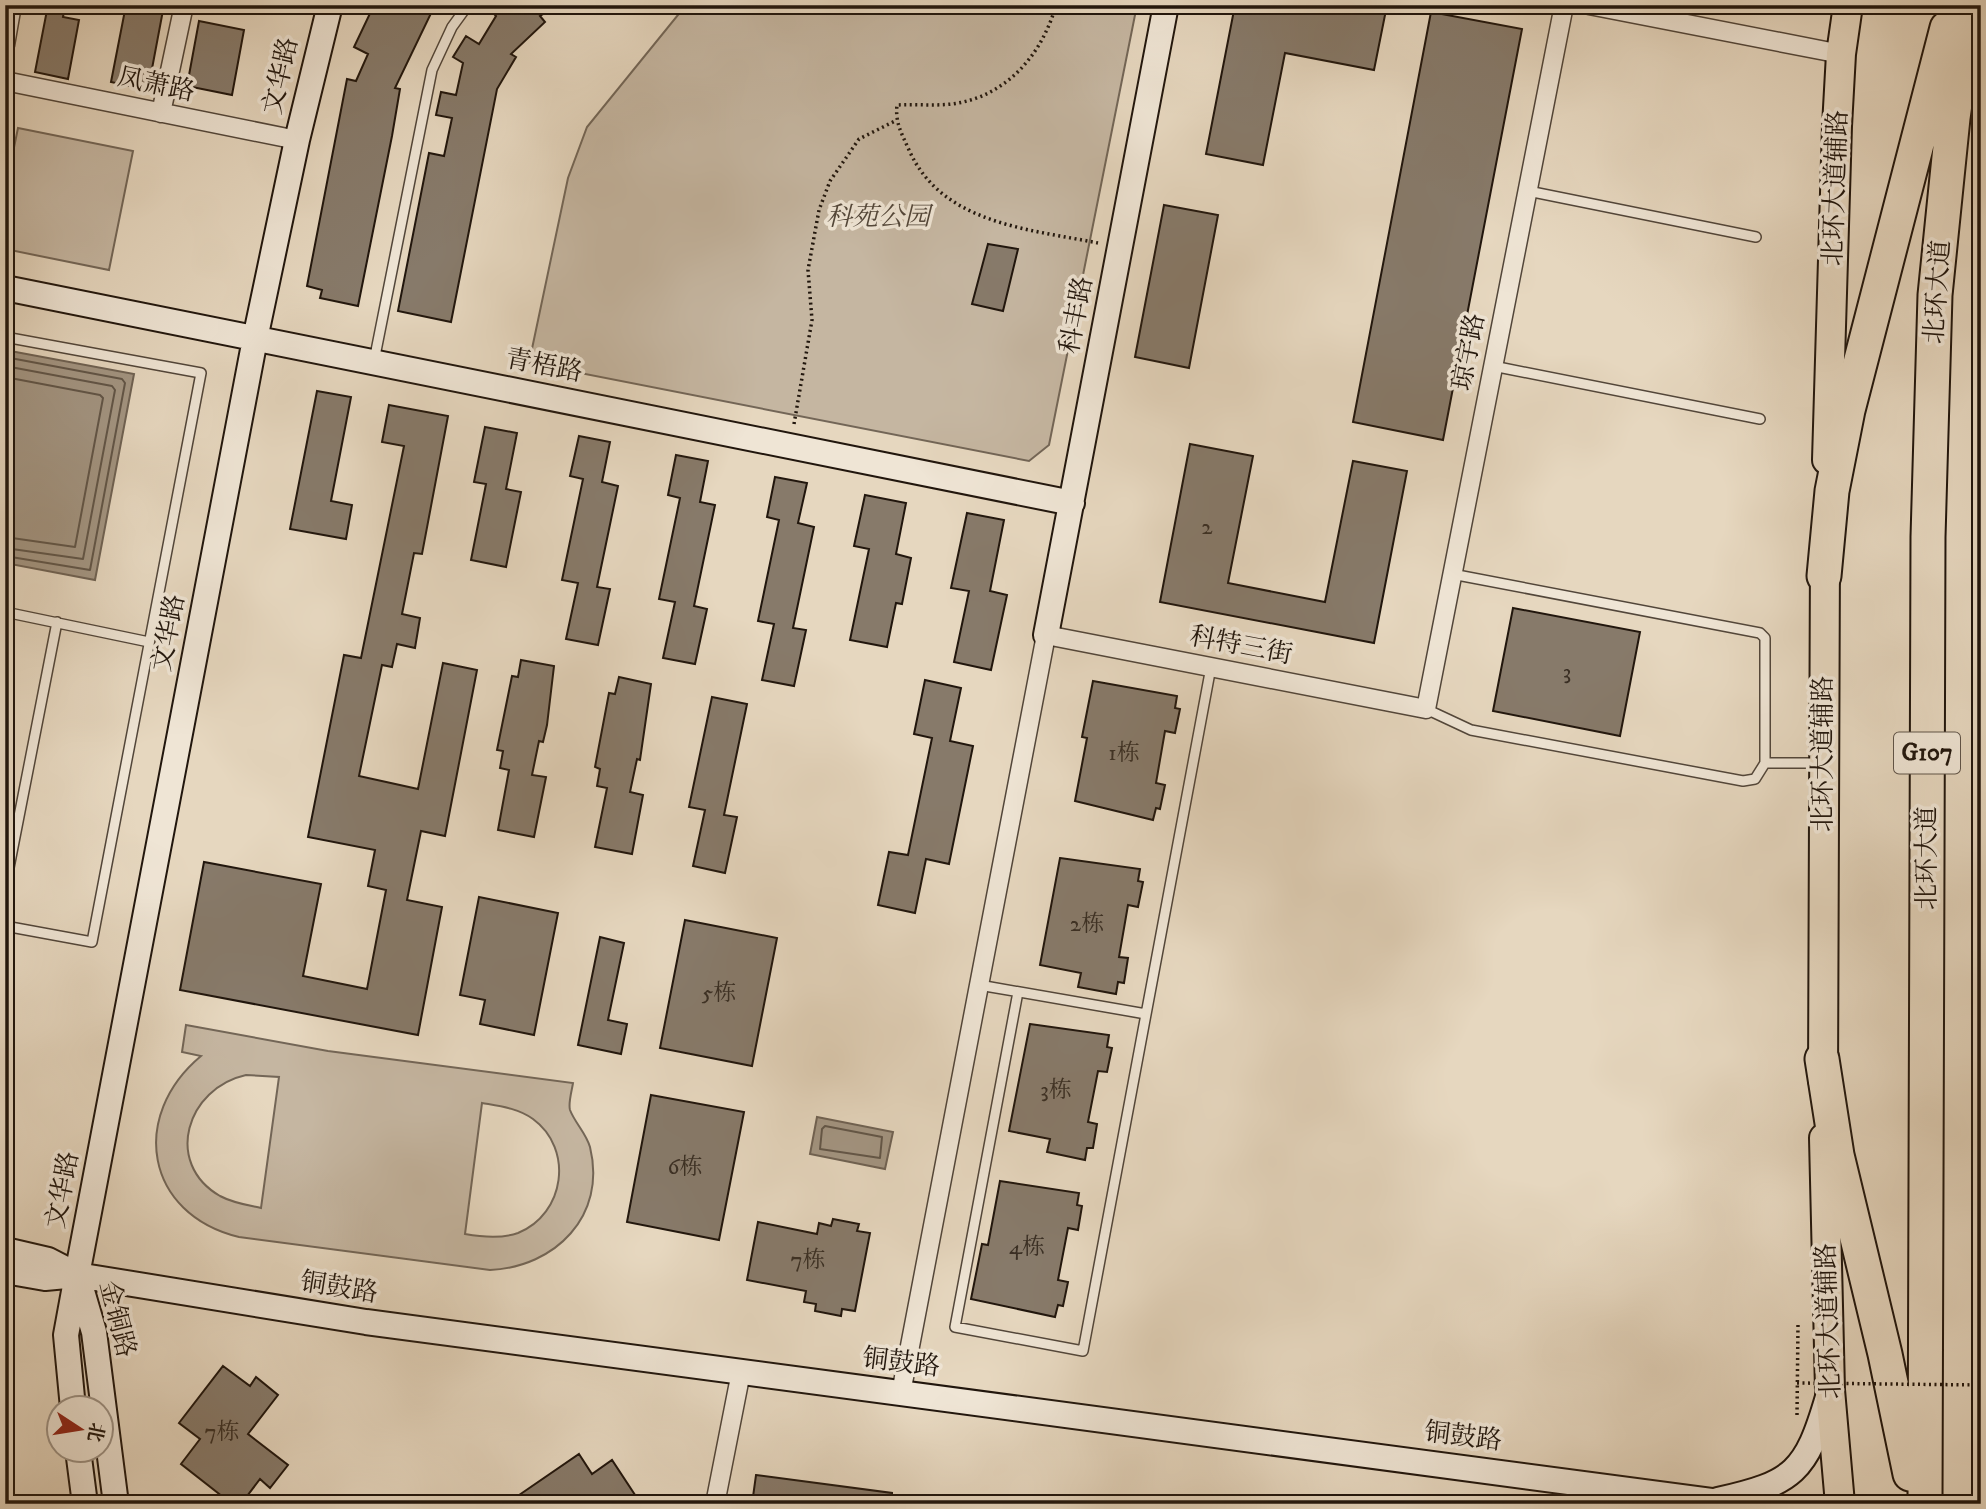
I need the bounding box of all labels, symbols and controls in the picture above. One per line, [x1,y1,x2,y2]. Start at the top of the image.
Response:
street label: 文华路 [256,34,306,118]
street label: 凤萧路 [114,61,198,109]
street label: 北环大道辅路 [1817,109,1855,267]
park label: 科苑公园 [826,201,934,234]
street label: 北环大道 [1918,239,1958,345]
street label: 科丰路 [1053,274,1101,356]
street label: 琼宇路 [1445,311,1493,393]
street label: 青梧路 [503,342,585,390]
house number: 2 [1201,513,1213,542]
street label: 文华路 [145,592,193,674]
street label: 科特三街 [1187,620,1295,672]
house number: 3 [1563,658,1571,687]
street label: 北环大道辅路 [1807,676,1840,832]
road number: G107 [1894,732,1960,774]
house number: 1栋 [1108,739,1140,768]
street label: 北环大道 [1911,806,1944,910]
house number: 2栋 [1070,910,1104,939]
house number: 5栋 [702,979,736,1008]
house number: 3栋 [1040,1076,1072,1105]
street label: 文华路 [39,1149,87,1231]
house number: 6栋 [668,1153,702,1182]
house number: 4栋 [1009,1233,1045,1262]
street label: 北环大道辅路 [1810,1242,1848,1400]
house number: 7栋 [790,1246,826,1275]
street label: 铜鼓路 [298,1266,380,1310]
street label: 金铜路 [92,1277,142,1361]
street label: 铜鼓路 [860,1342,942,1384]
north arrow [46,1394,116,1464]
street label: 铜鼓路 [1422,1416,1504,1458]
house number: 7栋 [204,1418,240,1447]
text: 北 [82,1421,108,1444]

